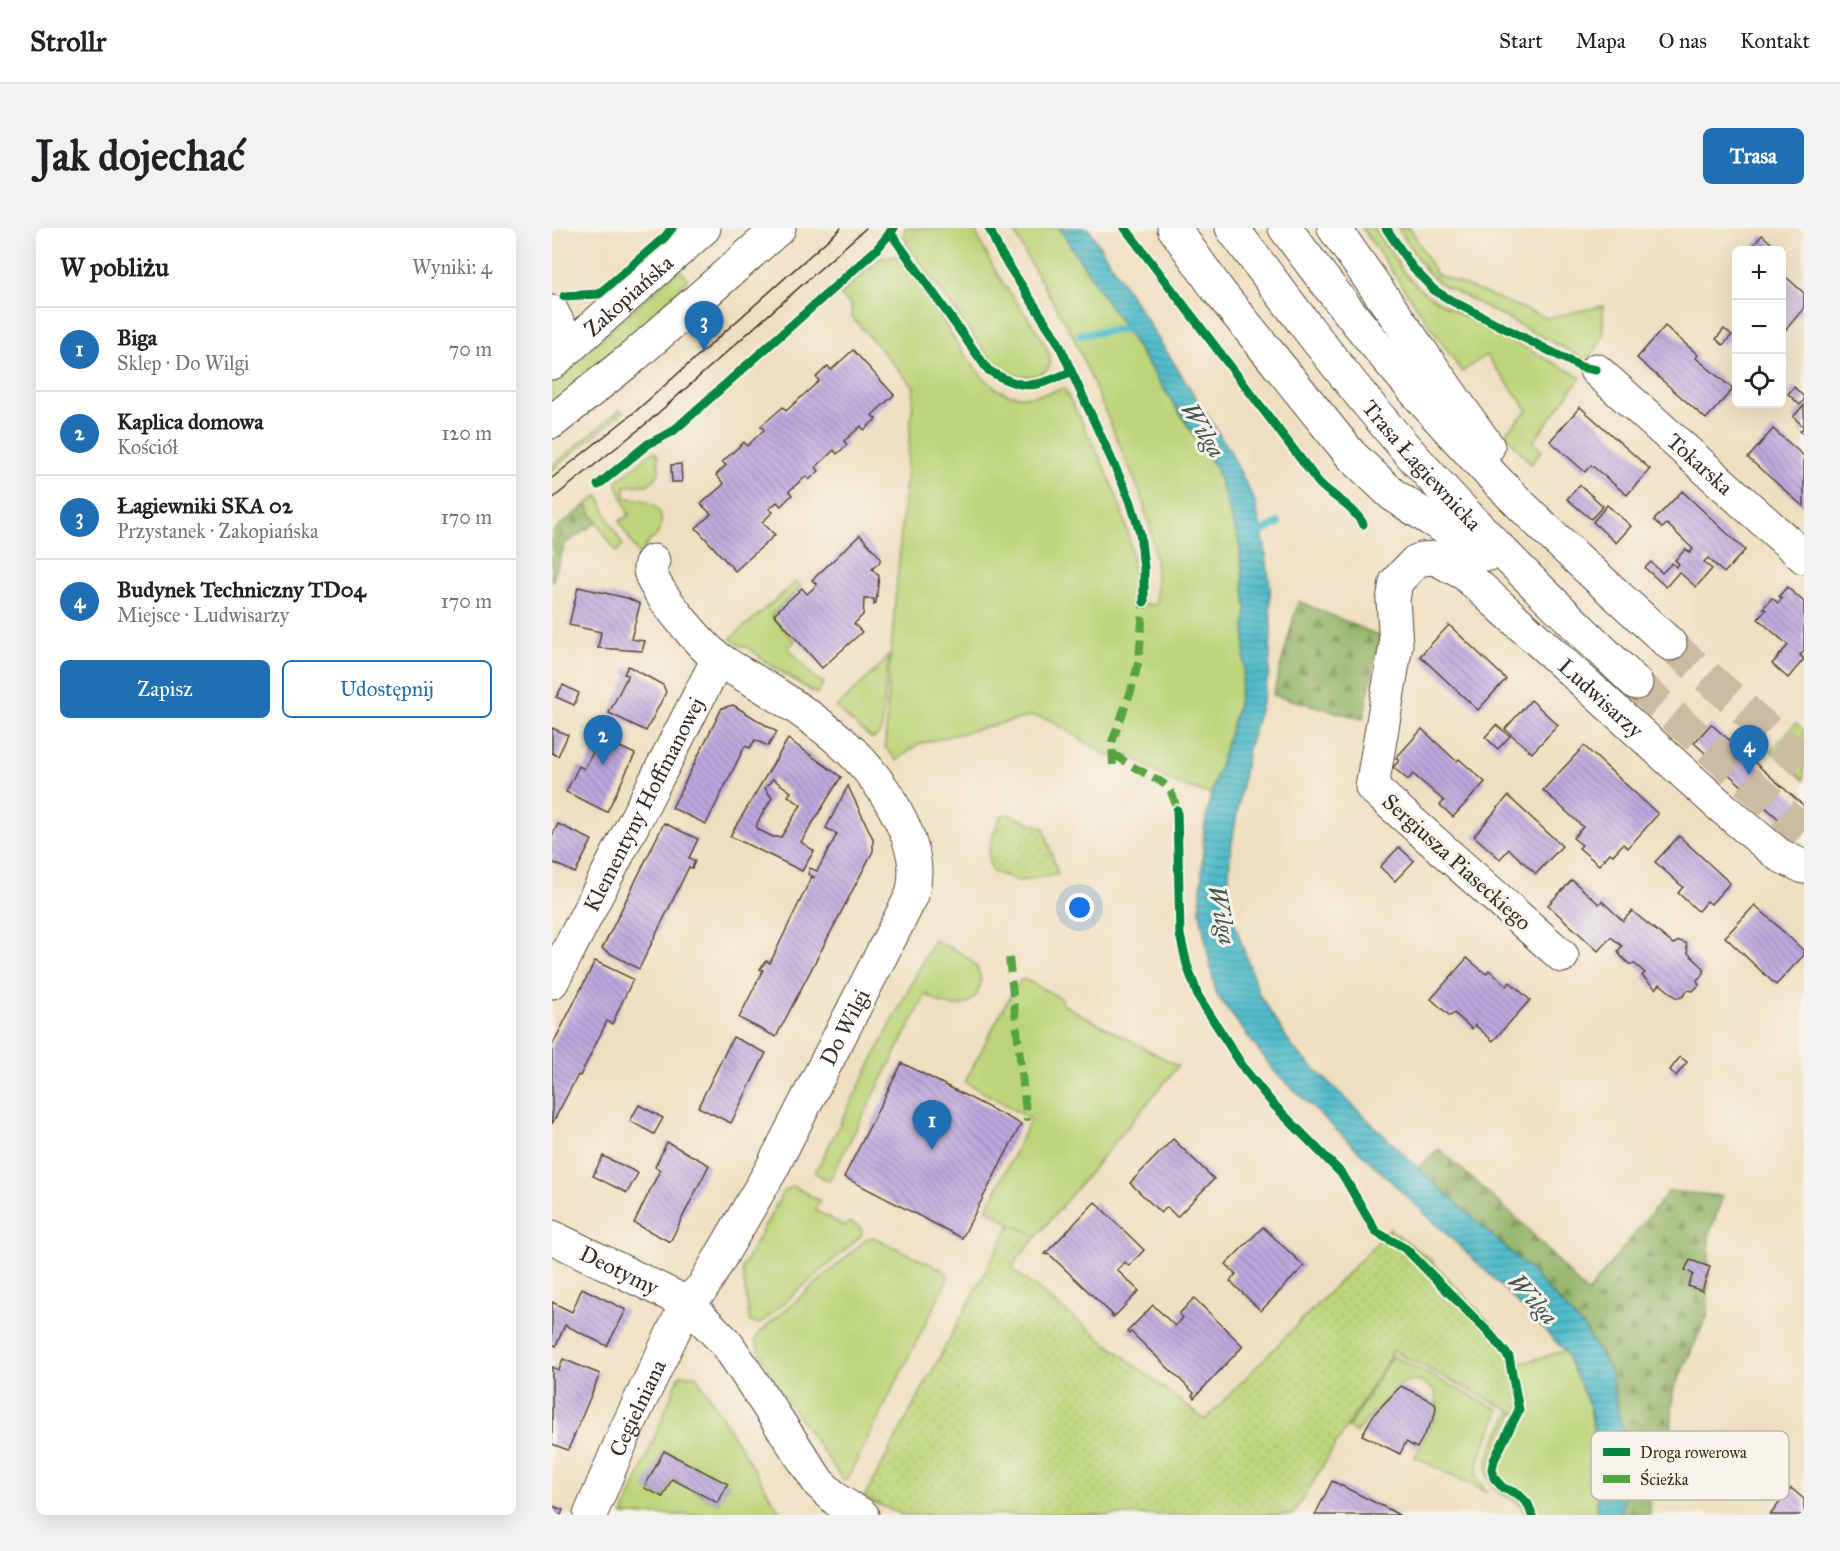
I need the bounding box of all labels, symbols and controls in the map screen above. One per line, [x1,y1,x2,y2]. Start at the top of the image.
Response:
text: Strollr [30,24,106,59]
text: Start [1499,28,1543,54]
text: Mapa [1576,28,1626,54]
text: O nas [1659,28,1707,54]
text: Kontakt [1740,28,1810,54]
button: Trasa [1703,128,1804,184]
text: Jak dojechać [36,130,245,182]
map controls [1732,246,1786,408]
button: + [1732,246,1786,300]
street label: Zakopiańska [578,248,679,342]
text: W pobliżu [60,251,169,283]
text: Wyniki: 4 [412,255,492,279]
button: − [1732,300,1786,354]
pin: 3 [684,302,724,351]
text: Biga [117,324,157,351]
text: 1 [76,337,83,361]
text: 70 m [449,337,492,361]
text: Sklep · Do Wilgi [117,351,250,375]
button: locate [1732,354,1786,408]
street label: Trasa Łagiewnicka [1357,394,1488,536]
water label: Wilga [1174,397,1232,463]
text: Kaplica domowa [117,408,263,435]
text: 2 [75,421,84,445]
text: 120 m [441,421,492,445]
street label: Tokarska [1661,427,1739,501]
text: Kościół [117,435,178,459]
text: Łagiewniki SKA 02 [117,492,293,519]
text: 3 [76,505,84,529]
text: 170 m [441,505,492,529]
text: Przystanek · Zakopiańska [117,519,319,543]
text: Budynek Techniczny TD04 [117,576,366,603]
text: 4 [74,589,85,613]
text: 170 m [441,589,492,613]
text: Miejsce · Ludwisarzy [117,603,289,627]
street label: Ludwisarzy [1553,652,1650,744]
button: Zapisz [60,660,270,718]
button: Udostępnij [282,660,492,718]
street label: Klementyny Hoffmanowej [577,692,710,916]
pin: 2 [584,716,622,765]
pin: 4 [1730,726,1768,775]
street label: Sergiusza Piaseckiego [1377,788,1537,936]
water label: Wilga [1201,883,1243,947]
your location [1065,893,1094,922]
street label: Do Wilgi [814,984,875,1070]
pin: 1 [912,1100,952,1150]
street label: Deotymy [576,1239,664,1301]
water label: Wilga [1502,1267,1564,1331]
street label: Cegielniana [603,1354,672,1460]
legend [1591,1431,1789,1500]
text: Droga rowerowa [1640,1443,1747,1463]
text: Ścieżka [1640,1468,1689,1489]

